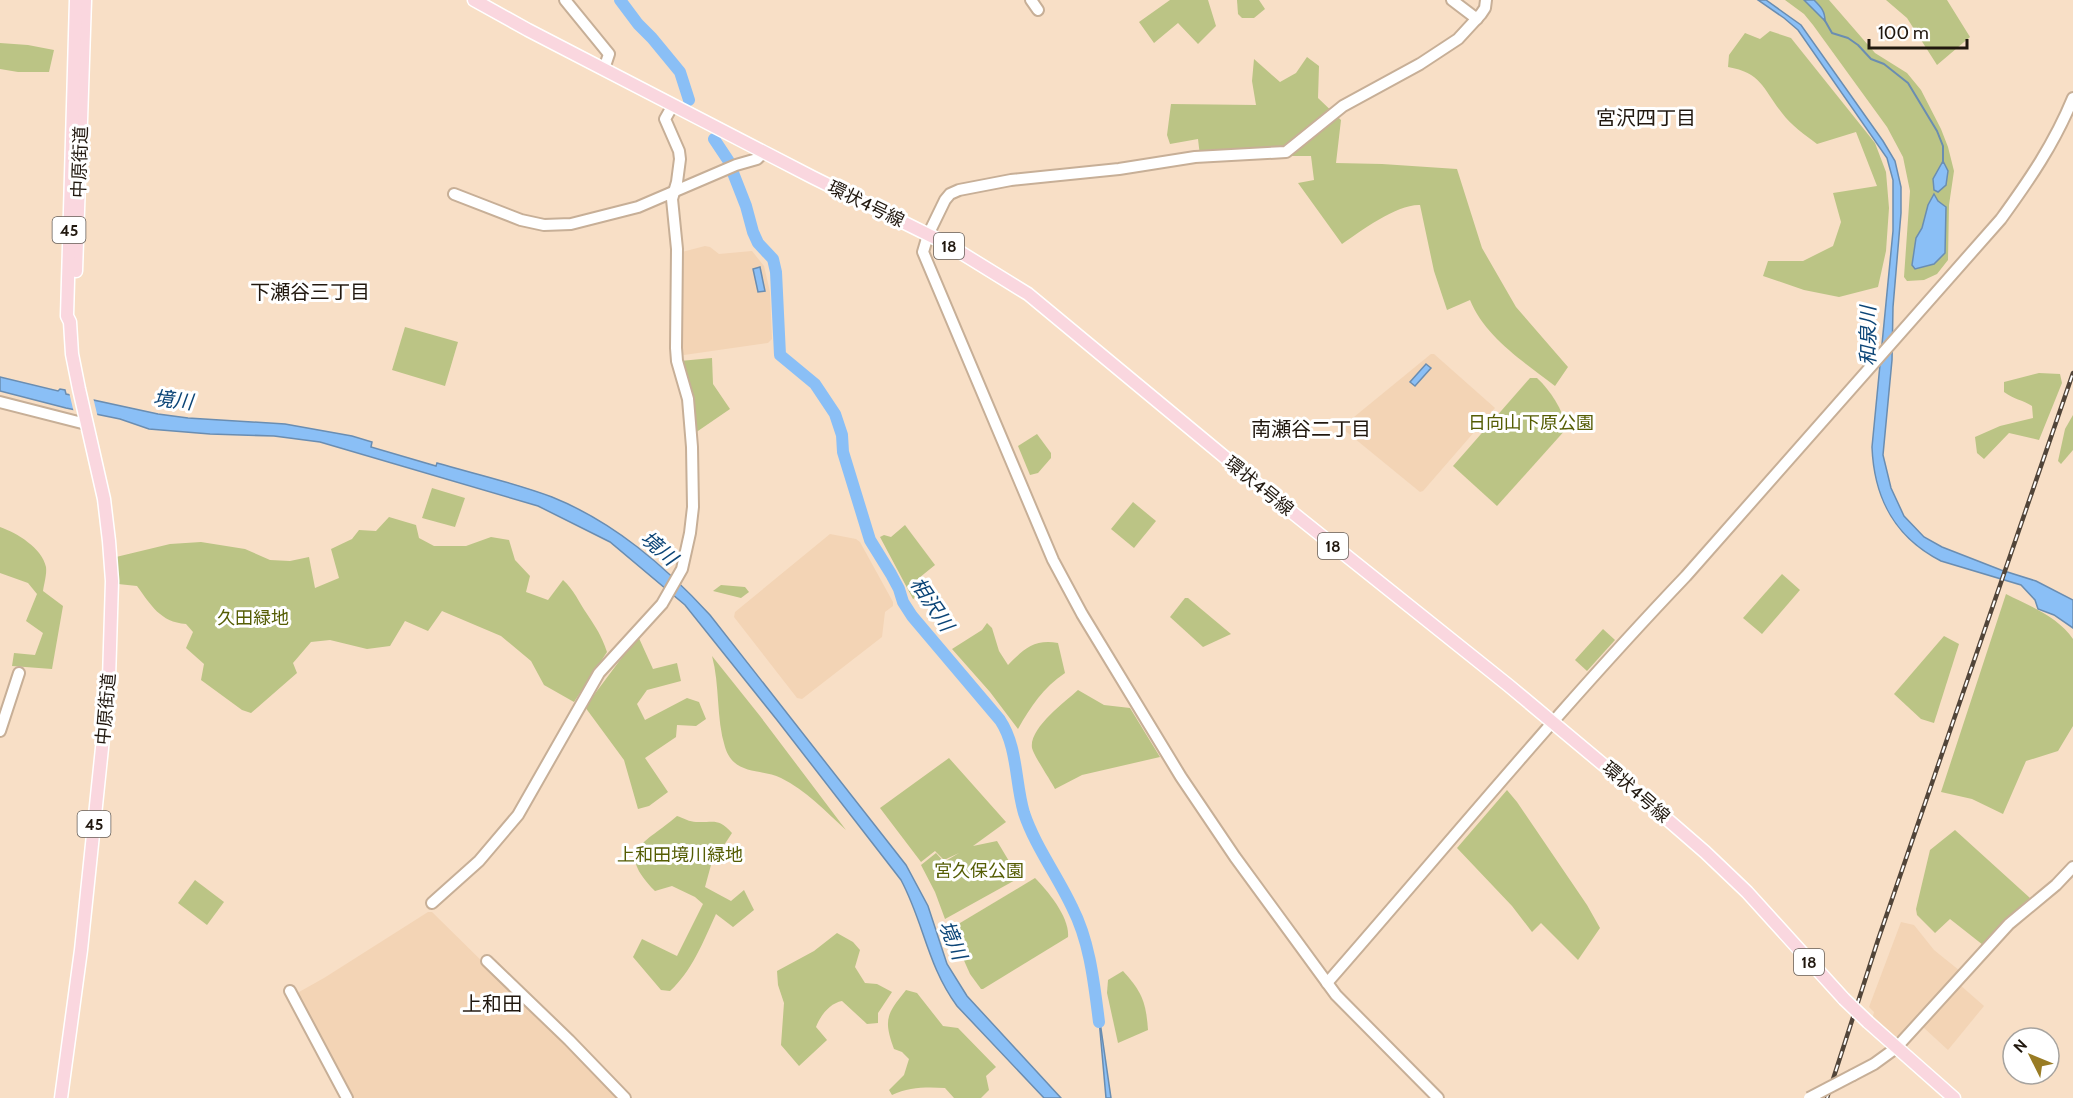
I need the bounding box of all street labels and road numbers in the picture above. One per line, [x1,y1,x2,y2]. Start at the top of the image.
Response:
street label: 中原街道 [68,126,92,198]
street label: 環状4号線 [824,176,908,232]
road number: 45 [52,217,86,243]
road number: 18 [934,233,964,259]
street label: 環状4号線 [1220,452,1298,520]
road number: 18 [1318,533,1348,559]
street label: 中原街道 [92,672,120,746]
street label: 環状4号線 [1598,757,1674,827]
road number: 45 [78,811,110,837]
road number: 18 [1794,949,1824,975]

